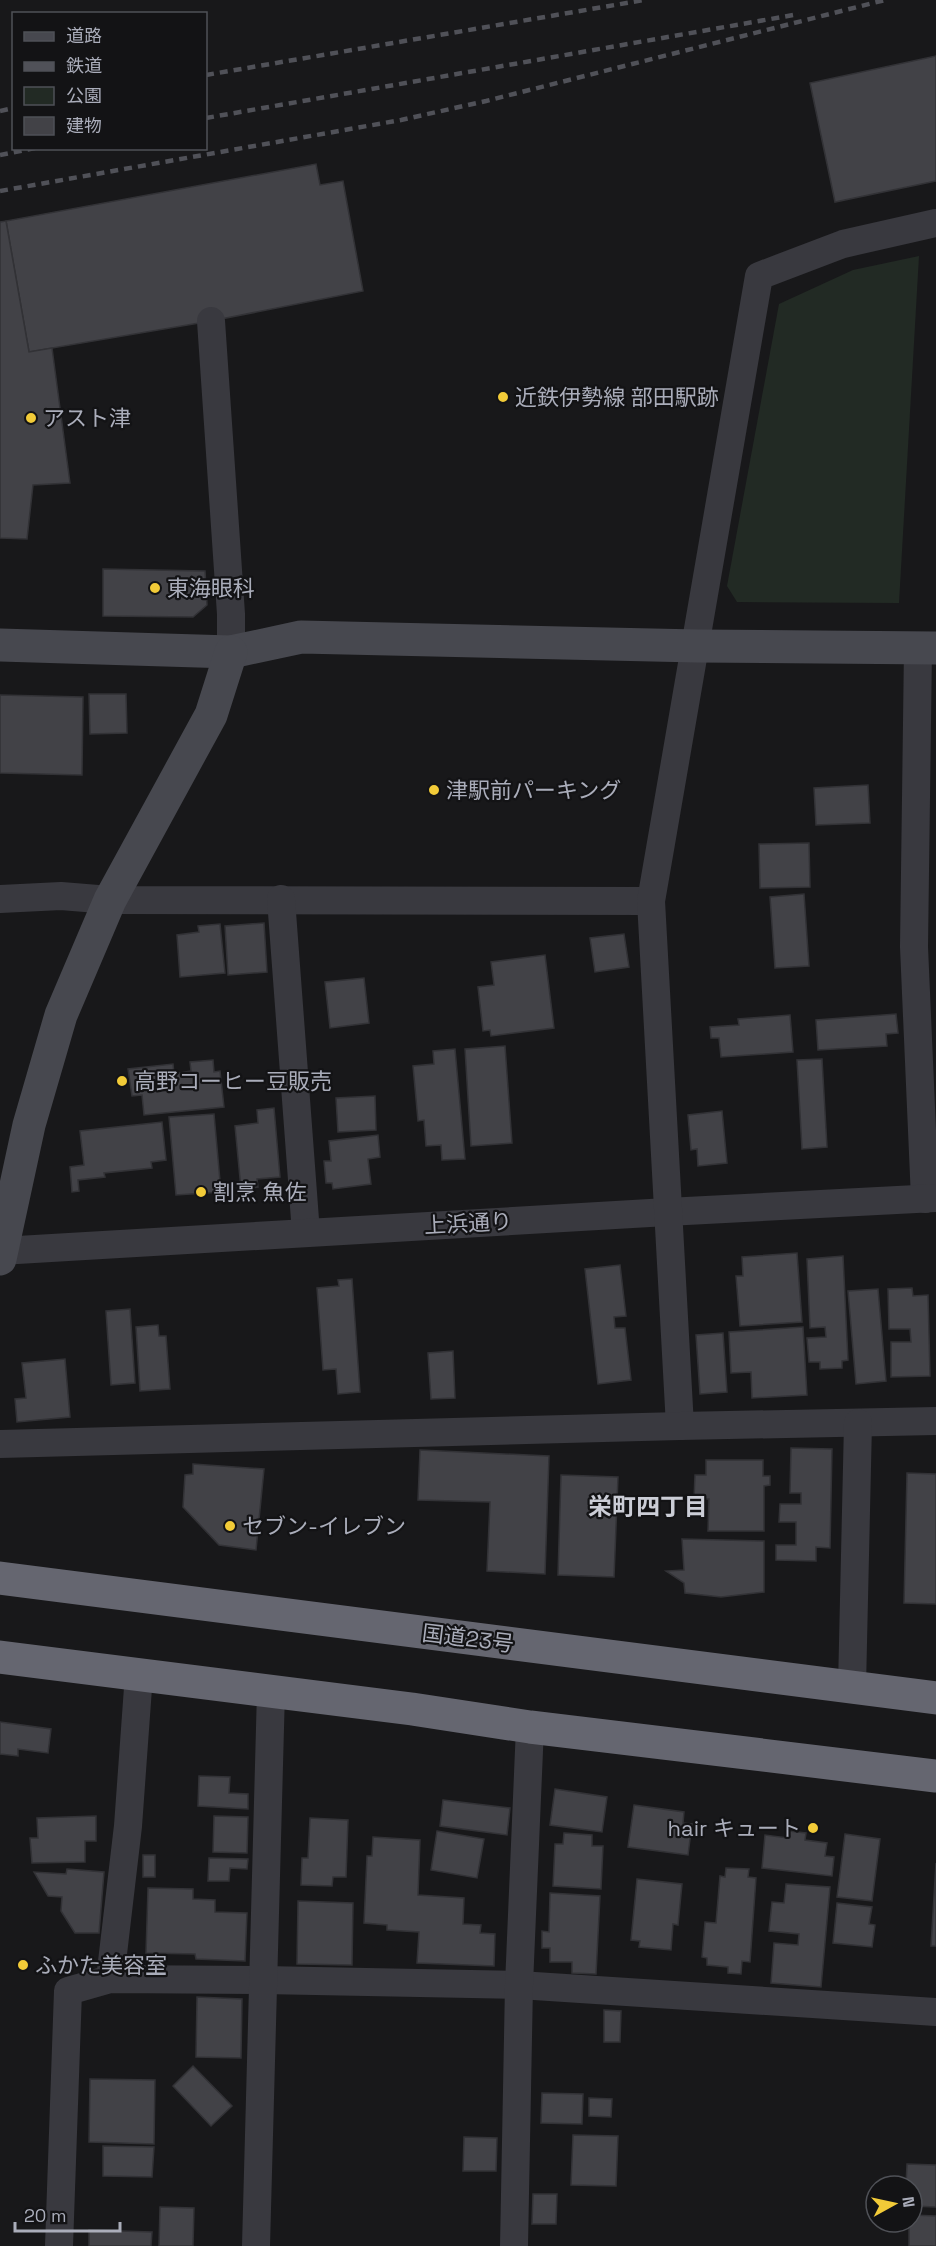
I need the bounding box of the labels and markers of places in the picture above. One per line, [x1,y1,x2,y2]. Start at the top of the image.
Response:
place label: 近鉄伊勢線 部田駅跡 [515,383,719,411]
marker: 近鉄伊勢線 部田駅跡 [496,390,510,404]
place label: アスト津 [43,404,131,432]
marker: アスト津 [24,411,38,425]
place label: 東海眼科 [167,574,255,602]
marker: 東海眼科 [148,581,162,595]
place label: 津駅前パーキング [446,776,621,804]
marker: 津駅前パーキング [427,783,441,797]
place label: 高野コーヒー豆販売 [134,1067,332,1095]
marker: 高野コーヒー豆販売 [115,1074,129,1088]
place label: 割烹 魚佐 [213,1178,307,1206]
marker: 割烹 魚佐 [194,1185,208,1199]
place label: セブン-イレブン [242,1512,406,1540]
marker: セブン-イレブン [223,1519,237,1533]
place label: hair キュート [668,1814,801,1842]
marker: hair キュート [806,1821,820,1835]
place label: ふかた美容室 [35,1951,167,1979]
marker: ふかた美容室 [16,1958,30,1972]

